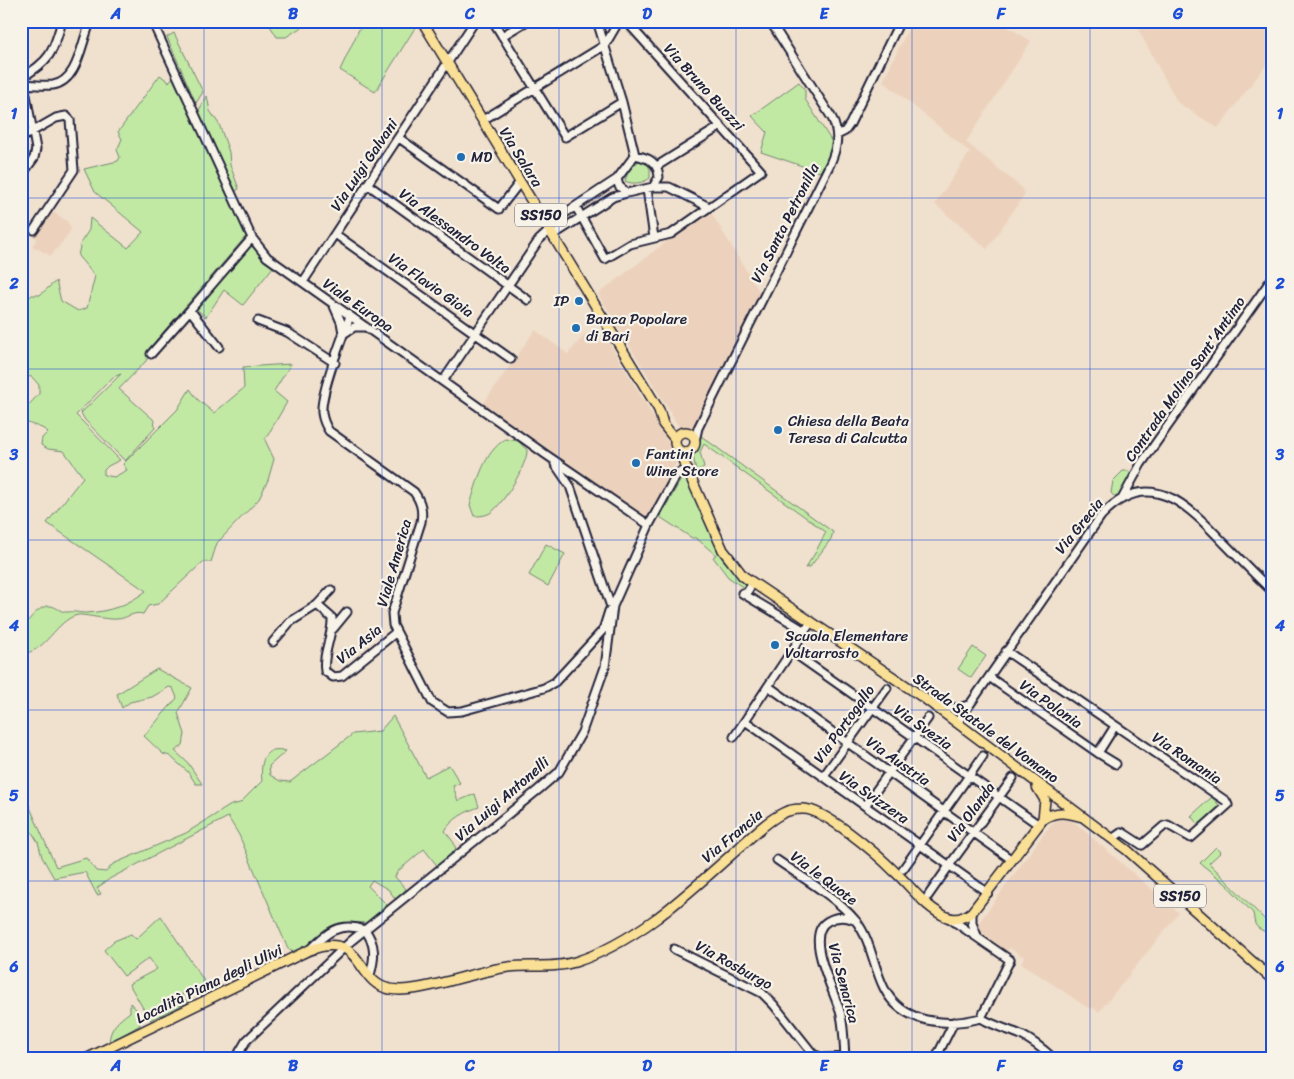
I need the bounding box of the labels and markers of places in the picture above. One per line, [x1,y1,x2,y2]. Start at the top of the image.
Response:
place label: MD [471,144,492,170]
marker: MD [455,151,467,163]
place label: IP [553,288,569,314]
marker: IP [573,295,585,307]
place label: Banca Popolare di Bari [586,306,687,349]
marker: Banca Popolare di Bari [570,322,582,334]
place label: Chiesa della Beata Teresa di Calcutta [788,408,909,451]
marker: Chiesa della Beata Teresa di Calcutta [772,424,784,436]
place label: Fantini Wine Store [646,441,719,484]
marker: Fantini Wine Store [630,457,642,469]
place label: Scuola Elementare Voltarrosto [785,623,909,666]
marker: Scuola Elementare Voltarrosto [769,639,781,651]

